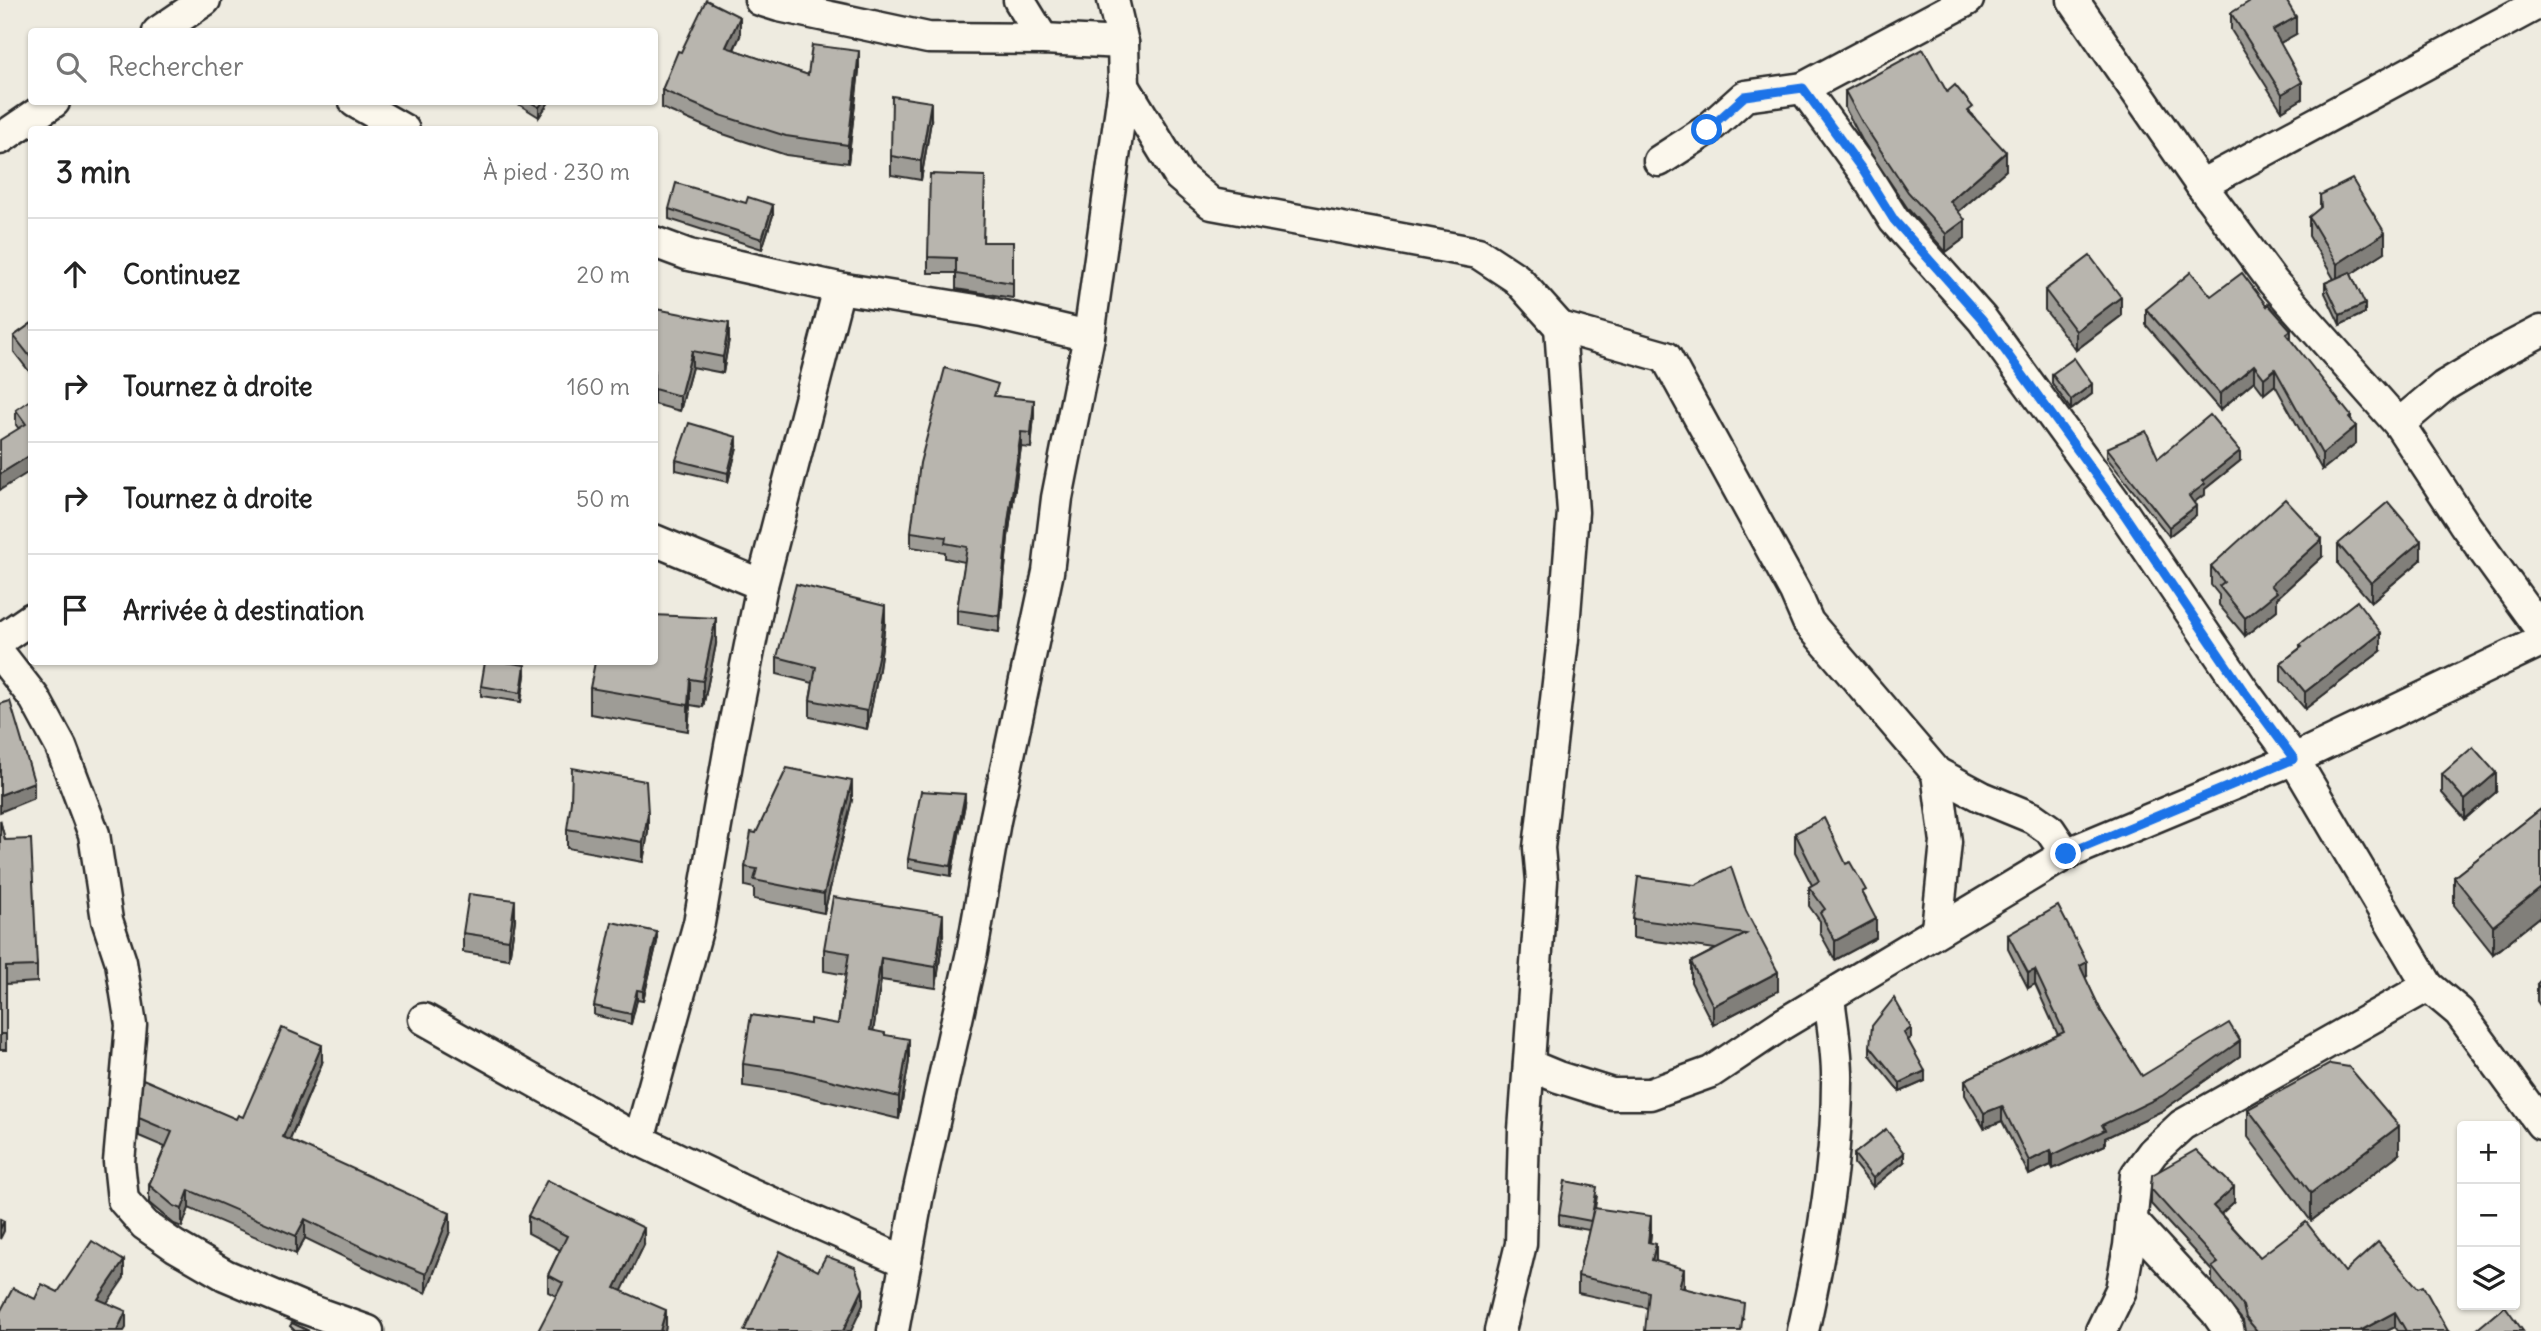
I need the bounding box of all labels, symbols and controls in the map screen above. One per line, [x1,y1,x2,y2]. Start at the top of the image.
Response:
search box [28,28,658,105]
icon: search [52,48,90,86]
text: Rechercher [108,50,244,83]
route start [1691,114,1722,145]
text: 3 min [56,153,131,191]
text: À pied · 230 m [483,157,630,186]
icon: ahead [56,255,94,293]
text: Continuez [123,258,240,291]
text: 20 m [577,260,630,289]
icon: right [56,367,94,405]
text: Tournez à droite [123,370,313,403]
text: 160 m [567,372,630,401]
icon: right [56,479,94,517]
text: Tournez à droite [123,482,313,515]
text: 50 m [576,484,630,513]
icon: arrive [56,591,94,629]
text: Arrivée à destination [123,594,364,627]
route end [2050,838,2081,869]
map controls [2457,1121,2520,1310]
button: + [2457,1121,2520,1184]
button: − [2457,1184,2520,1247]
button: layers [2457,1247,2520,1310]

